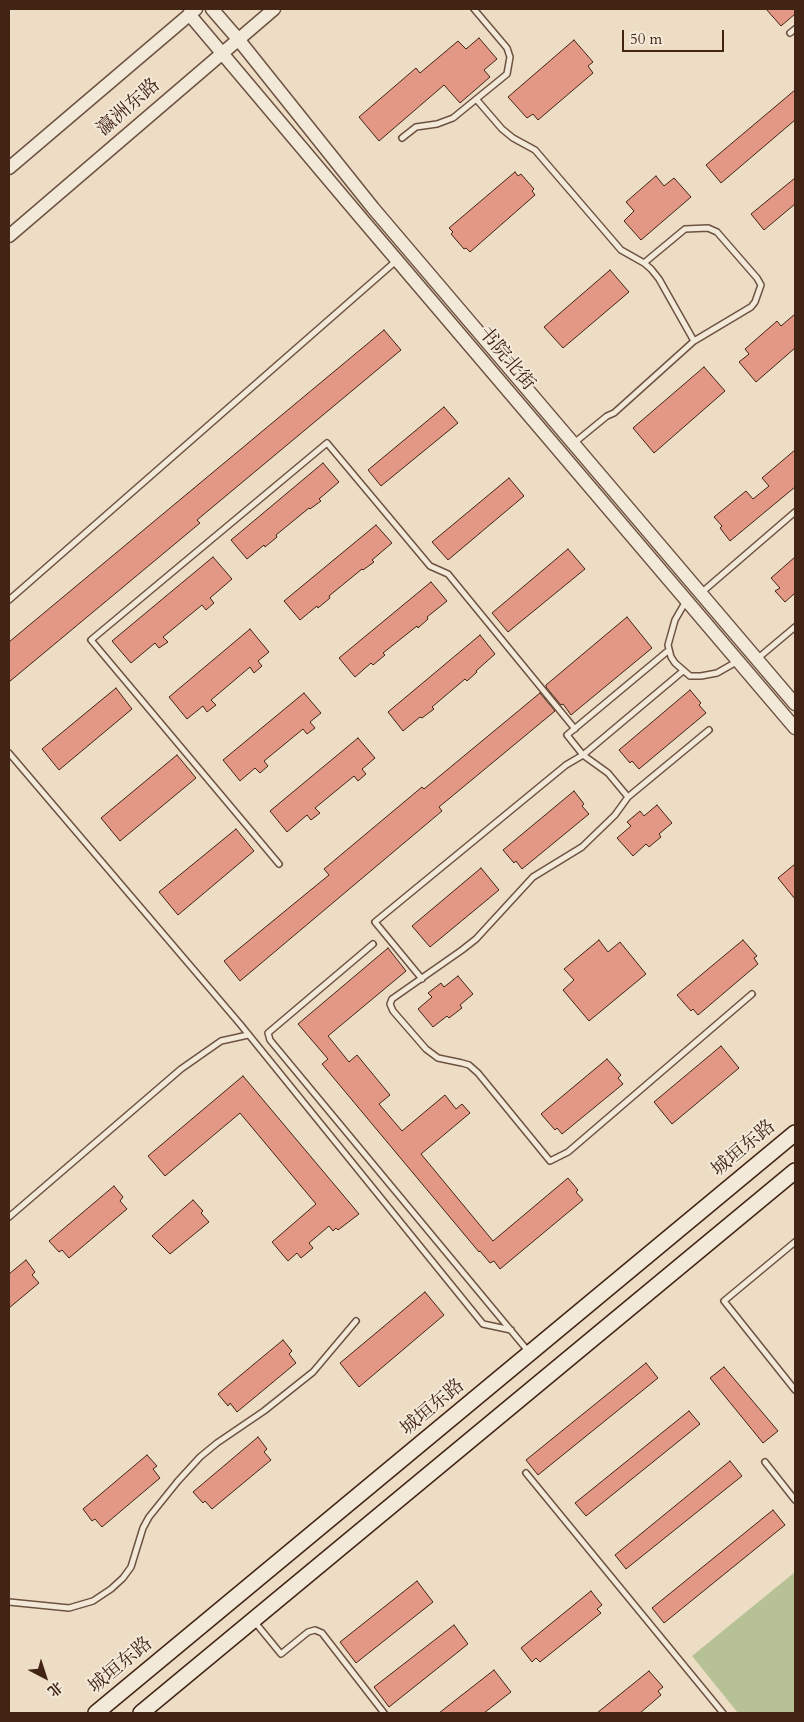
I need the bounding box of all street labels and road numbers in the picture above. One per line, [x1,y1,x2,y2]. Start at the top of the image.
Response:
street label: 瀛洲东路 [93,74,165,142]
street label: 书院北街 [473,323,539,395]
street label: 城垣东路 [708,1116,780,1182]
street label: 城垣东路 [397,1375,469,1441]
street label: 城垣东路 [85,1633,157,1699]

